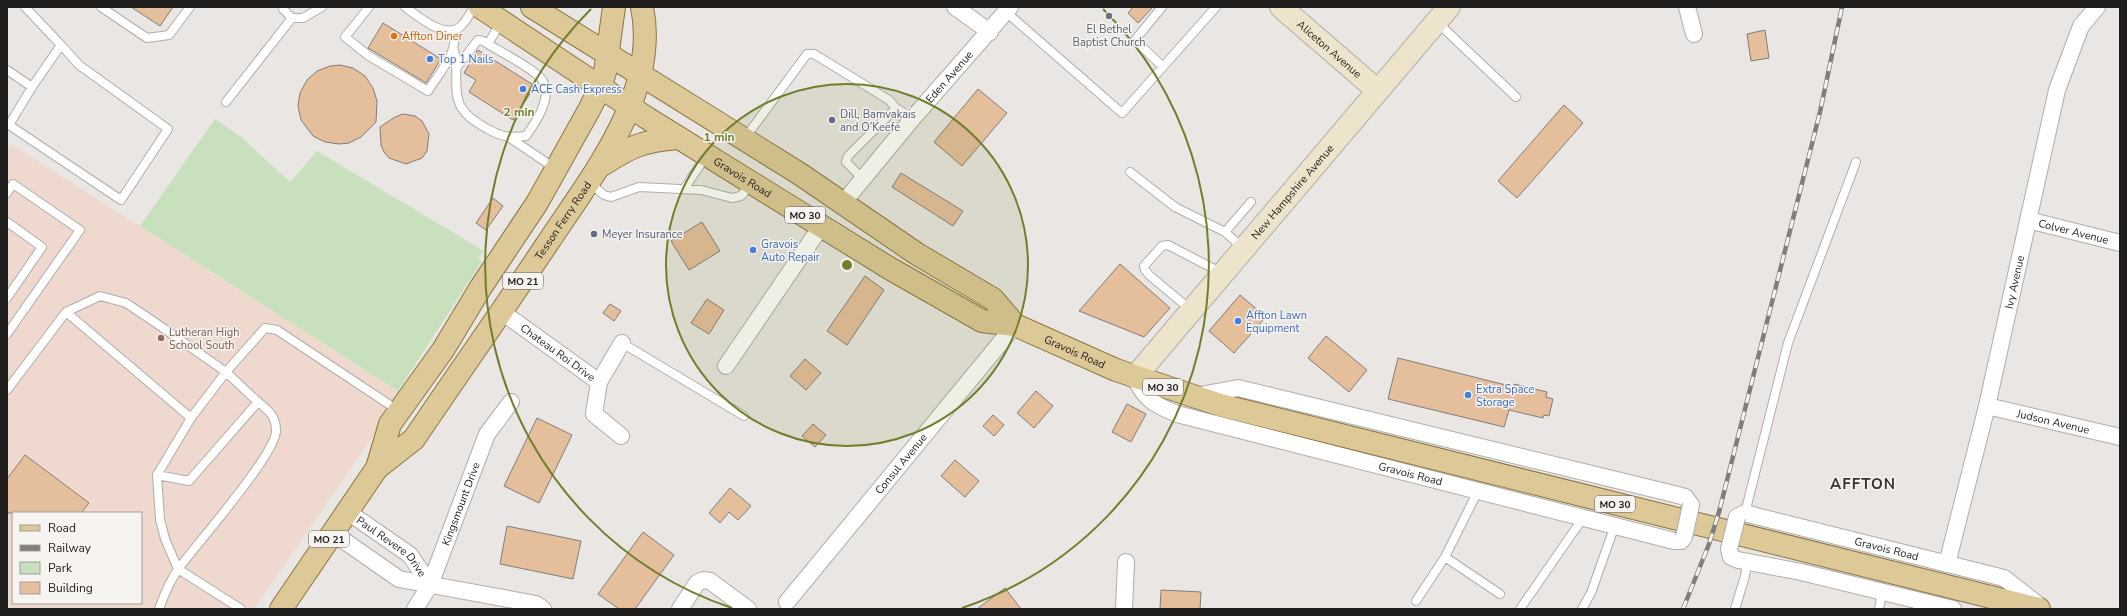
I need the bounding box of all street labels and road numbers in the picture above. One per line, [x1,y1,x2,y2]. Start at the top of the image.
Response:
street label: Aliceton Avenue [1293,17,1365,82]
street label: Eden Avenue [922,47,977,106]
street label: New Hampshire Avenue [1248,141,1337,243]
street label: Gravois Road [710,154,774,201]
street label: Tesson Ferry Road [531,179,595,263]
road number: MO 30 [785,207,825,223]
street label: Colver Avenue [2037,216,2110,248]
street label: Ivy Avenue [2002,254,2028,310]
road number: MO 21 [503,273,543,289]
street label: Chateau Roi Drive [517,321,598,385]
street label: Gravois Road [1042,332,1108,372]
road number: MO 30 [1143,379,1183,395]
street label: Judson Avenue [2014,406,2091,438]
street label: Consul Avenue [872,431,931,498]
street label: Gravois Road [1377,459,1444,490]
street label: Kingsmount Drive [438,460,484,548]
road number: MO 30 [1595,496,1635,512]
street label: Paul Revere Drive [353,513,430,580]
road number: MO 21 [309,531,349,547]
street label: Gravois Road [1853,534,1920,564]

